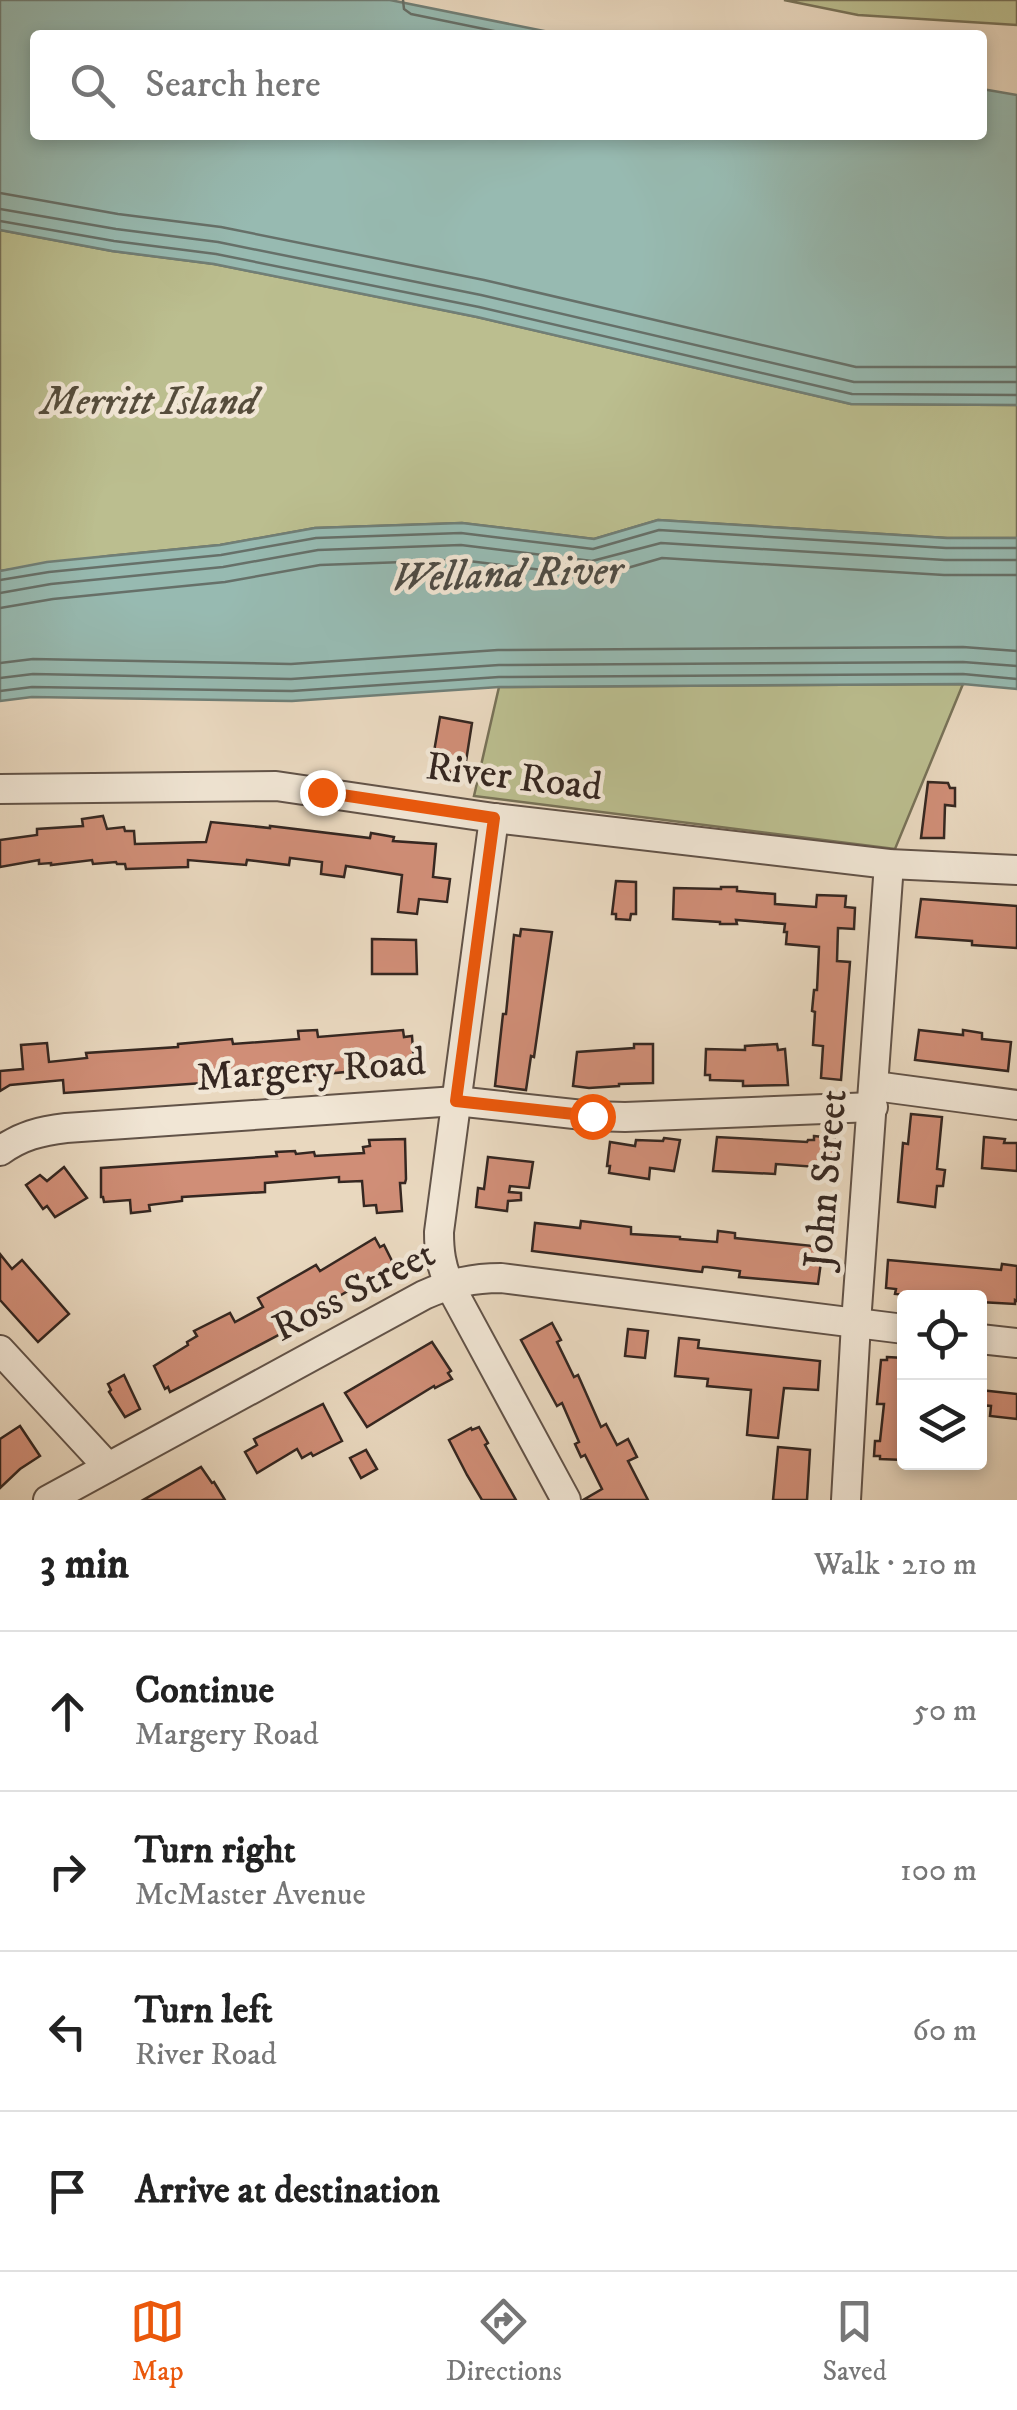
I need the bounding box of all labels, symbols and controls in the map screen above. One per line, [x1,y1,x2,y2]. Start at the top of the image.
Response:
search box [30,30,987,140]
icon: search [65,58,120,113]
text: Search here [145,61,321,109]
park label: Merritt Island [38,378,263,428]
water label: Welland River [391,545,626,605]
street label: River Road [423,742,605,814]
route end [300,770,346,816]
street label: Margery Road [195,1038,427,1104]
street label: John Street [794,1087,860,1275]
route start [570,1094,616,1140]
street label: Ross Street [264,1230,444,1354]
map controls [897,1290,987,1470]
button: locate [897,1290,987,1380]
button: layers [897,1380,987,1470]
text: 3 min [40,1539,129,1591]
text: Walk · 210 m [814,1545,977,1585]
text: Continue [135,1667,274,1715]
icon: ahead [40,1684,95,1739]
text: 50 m [913,1691,977,1731]
text: Margery Road [135,1715,319,1755]
text: Turn right [135,1827,296,1875]
icon: right [40,1844,95,1899]
text: 100 m [900,1851,977,1891]
text: McMaster Avenue [135,1875,366,1915]
text: Turn left [135,1987,273,2035]
icon: left [40,2004,95,2059]
text: 60 m [912,2011,977,2051]
text: River Road [135,2035,277,2075]
icon: arrive [40,2164,95,2219]
text: Arrive at destination [135,2167,440,2215]
tab: Map [130,2294,185,2389]
tab: Directions [446,2294,562,2389]
tab: Saved [822,2294,887,2389]

